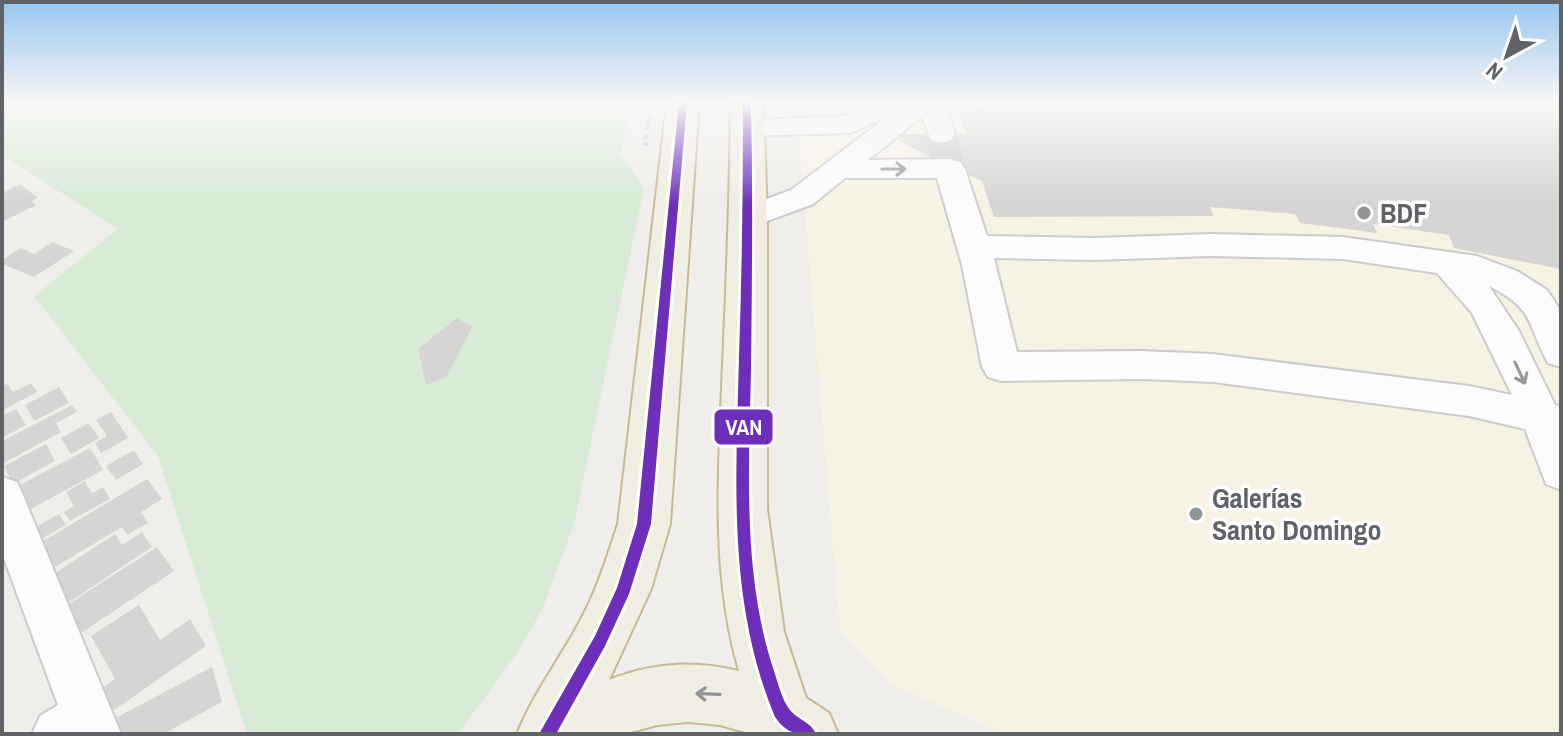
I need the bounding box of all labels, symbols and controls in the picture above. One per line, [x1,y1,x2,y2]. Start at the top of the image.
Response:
north arrow [1467,16,1547,96]
text: N [1480,56,1509,87]
one-way arrow [880,161,907,177]
place label: BDF [1380,194,1427,232]
marker: BDF [1355,204,1373,222]
one-way arrow [1513,361,1528,385]
line badge: VAN [713,408,774,446]
text: VAN [726,412,762,442]
place label: Galerías Santo Domingo [1212,479,1382,549]
marker: Galerías Santo Domingo [1187,505,1205,523]
one-way arrow [695,686,721,701]

